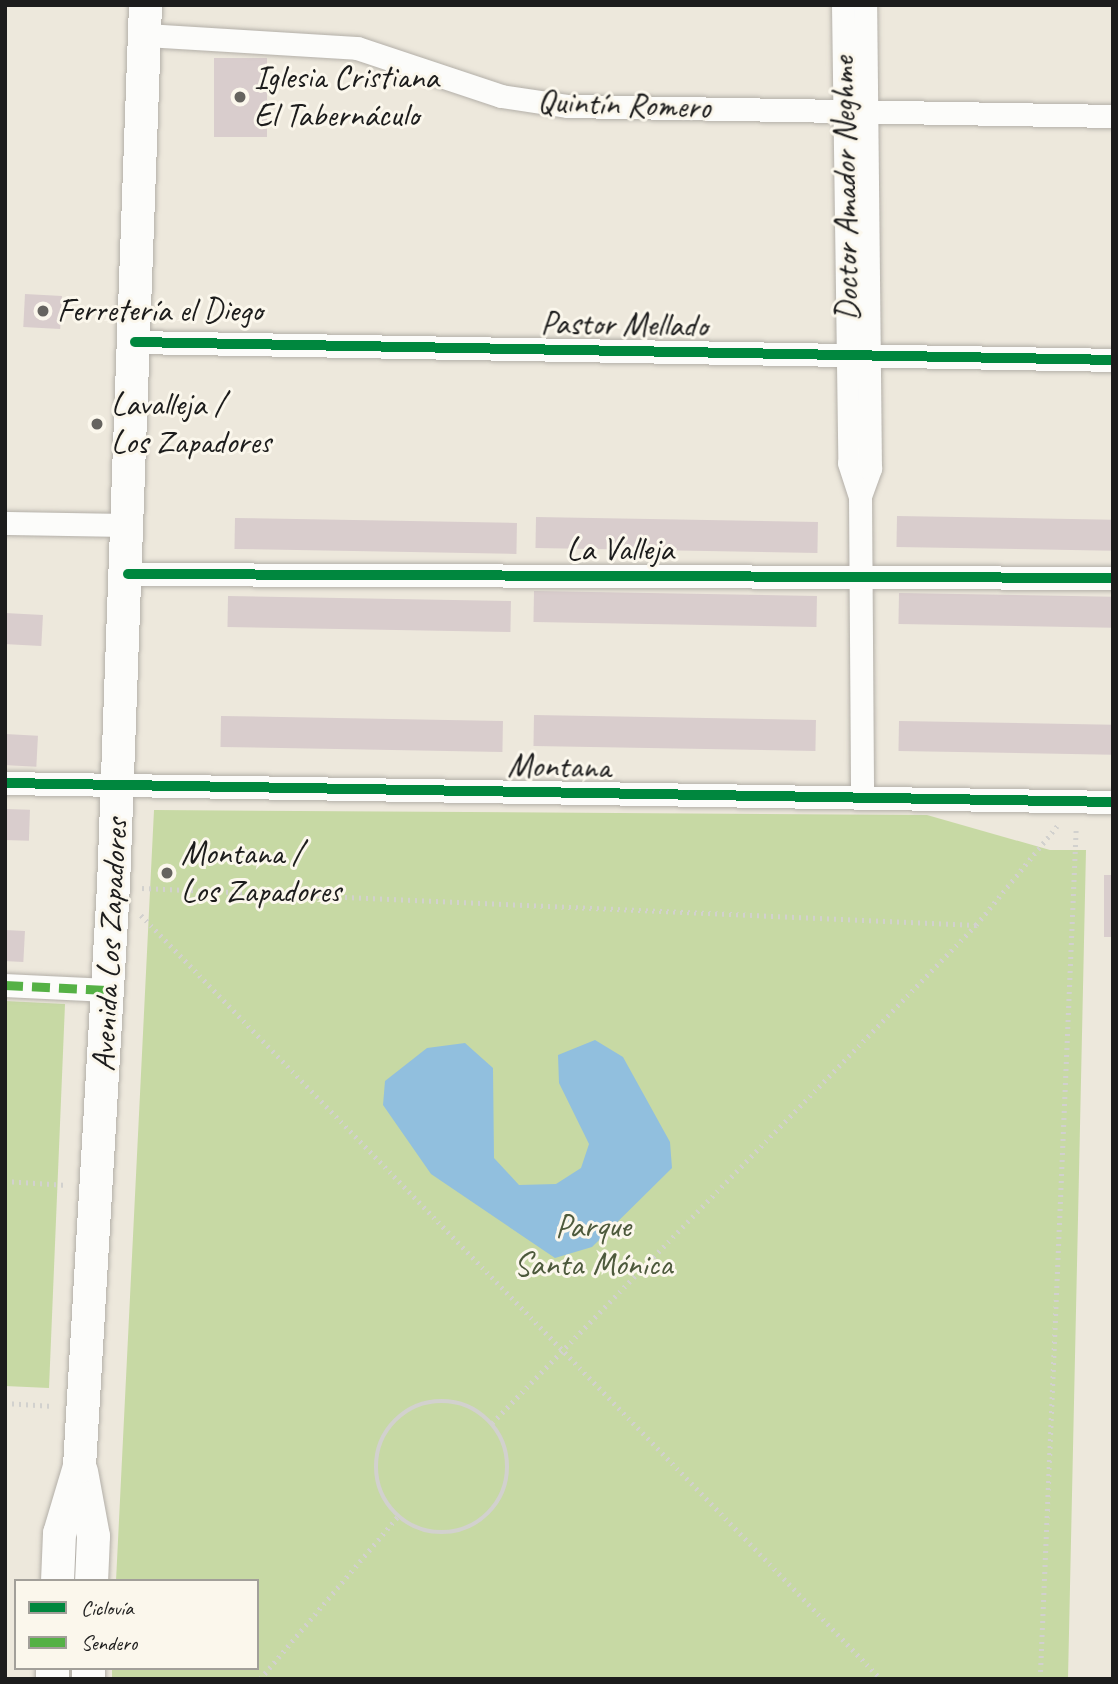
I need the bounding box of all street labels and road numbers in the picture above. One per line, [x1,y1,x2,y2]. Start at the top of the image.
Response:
street label: Doctor Amador Neghme [824,56,868,322]
street label: Quintín Romero [538,82,710,128]
street label: Pastor Mellado [541,304,707,346]
street label: La Valleja [566,530,674,570]
street label: Montana [507,746,611,788]
street label: Avenida Los Zapadores [84,817,136,1073]

